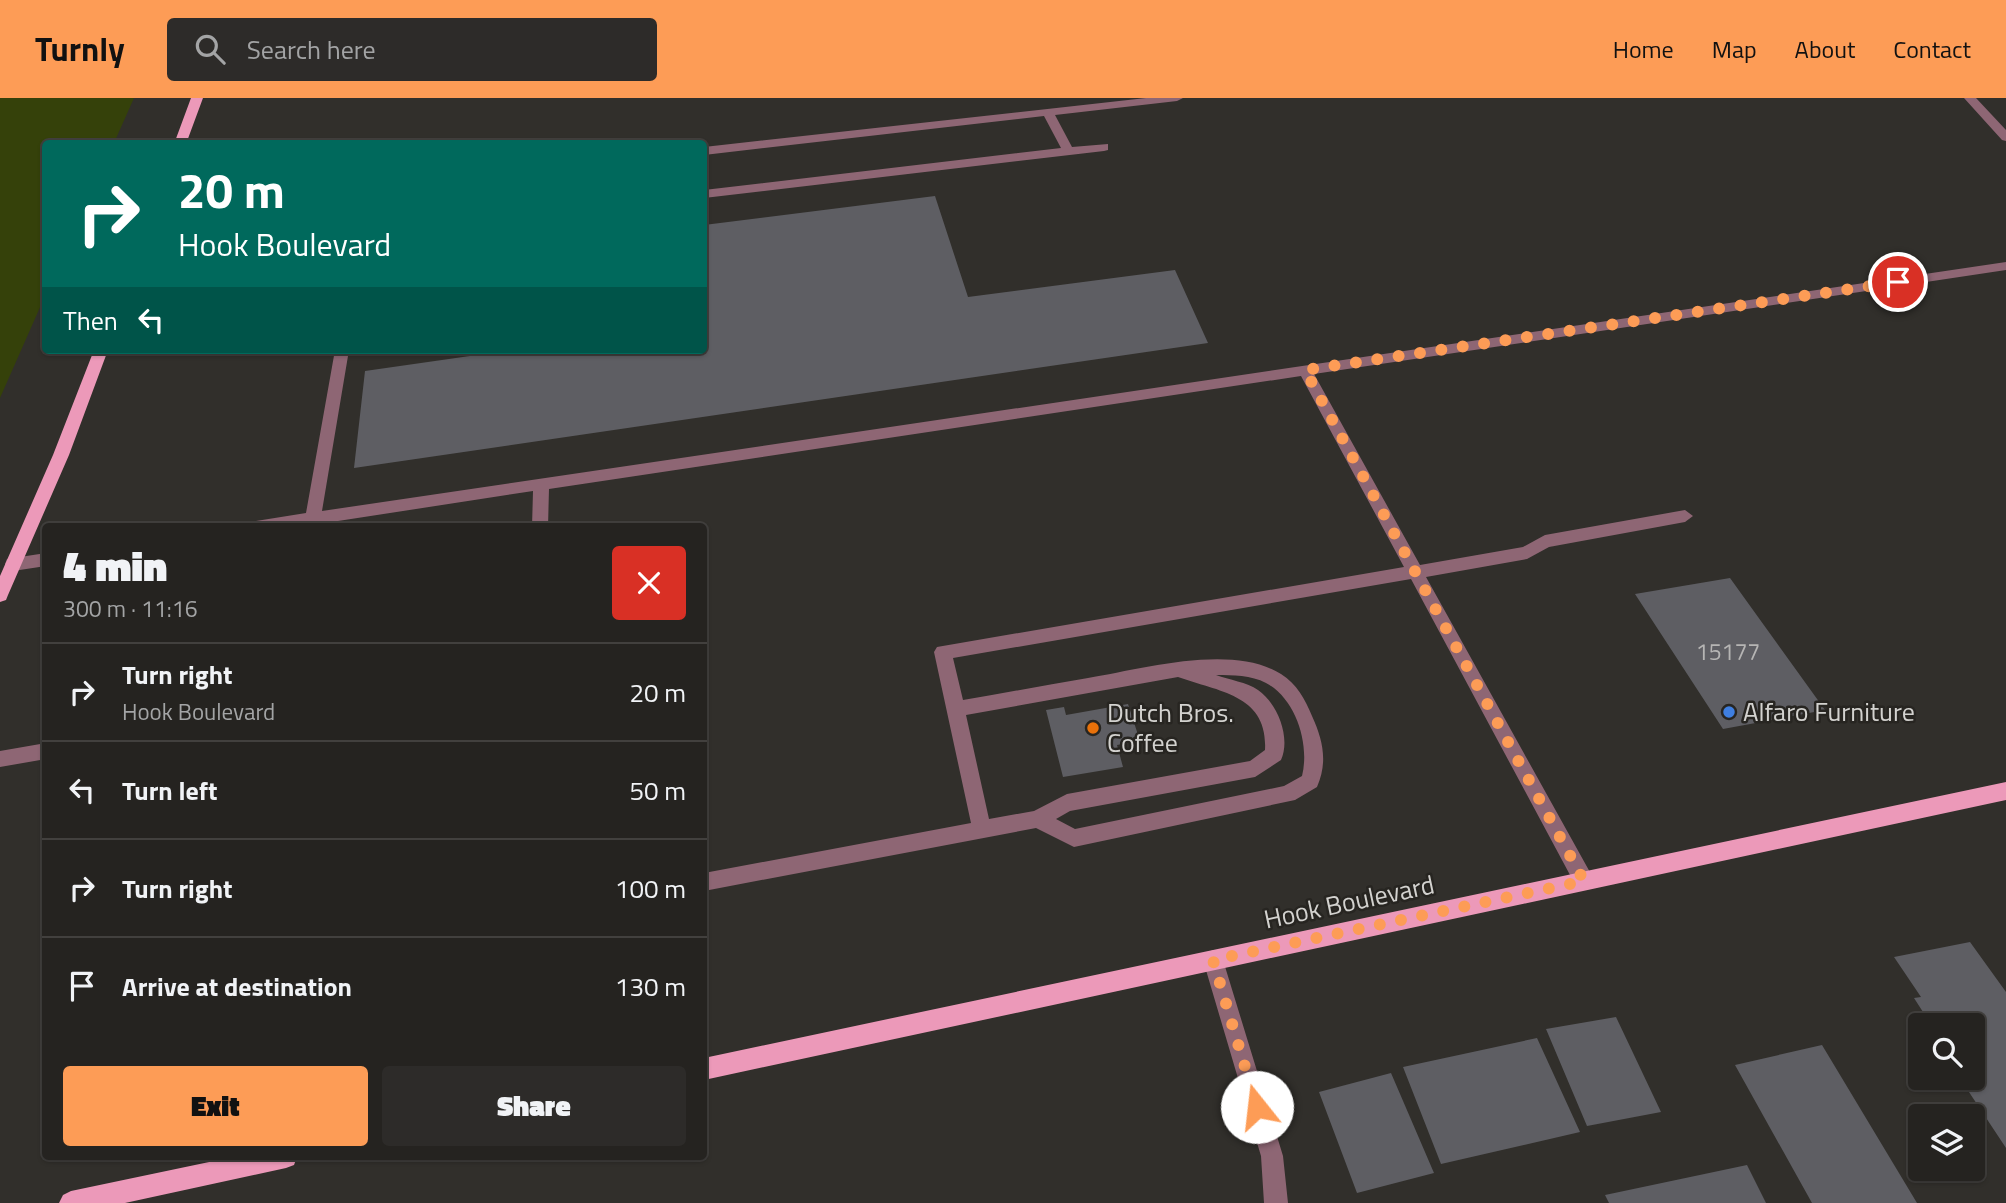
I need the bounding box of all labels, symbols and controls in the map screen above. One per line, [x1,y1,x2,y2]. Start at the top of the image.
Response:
search box [167,18,657,81]
text: Turnly [35,24,125,74]
icon: search [191,30,229,68]
text: Search here [247,30,376,69]
text: Home [1613,31,1674,67]
text: Map [1712,31,1757,67]
text: About [1795,31,1855,67]
text: Contact [1893,31,1971,67]
text: 20 m [178,152,285,227]
icon: right [63,168,154,259]
text: Hook Boulevard [178,220,391,268]
pin [1868,252,1928,312]
icon: arrive [1879,263,1917,301]
text: Then [63,301,118,340]
icon: left [132,301,170,339]
text: 4 min [63,533,167,597]
button: close [612,546,686,620]
text: 300 m · 11:16 [63,591,198,626]
house number: 15177 [1696,634,1760,669]
text: Turn right [122,655,233,694]
icon: right [63,673,101,711]
text: 20 m [629,673,686,712]
place label: Alfaro Furniture [1743,692,1915,731]
place label: Dutch Bros. Coffee [1107,693,1234,762]
text: Hook Boulevard [122,694,275,729]
marker: Alfaro Furniture [1721,704,1737,720]
marker: Dutch Bros. Coffee [1085,720,1101,736]
icon: left [63,771,101,809]
text: Turn left [122,771,217,810]
text: 50 m [629,771,686,810]
street label: Hook Boulevard [1260,864,1438,939]
icon: right [63,869,101,907]
text: Turn right [122,869,233,908]
text: 100 m [615,869,686,908]
icon: arrive [63,967,101,1005]
text: Arrive at destination [122,967,352,1006]
text: 130 m [615,967,686,1006]
map controls [1908,1013,1985,1181]
button: search [1908,1013,1985,1090]
button: Exit [63,1066,368,1146]
button: Share [382,1066,686,1146]
position arrow [1220,1070,1294,1144]
button: layers [1908,1104,1985,1181]

